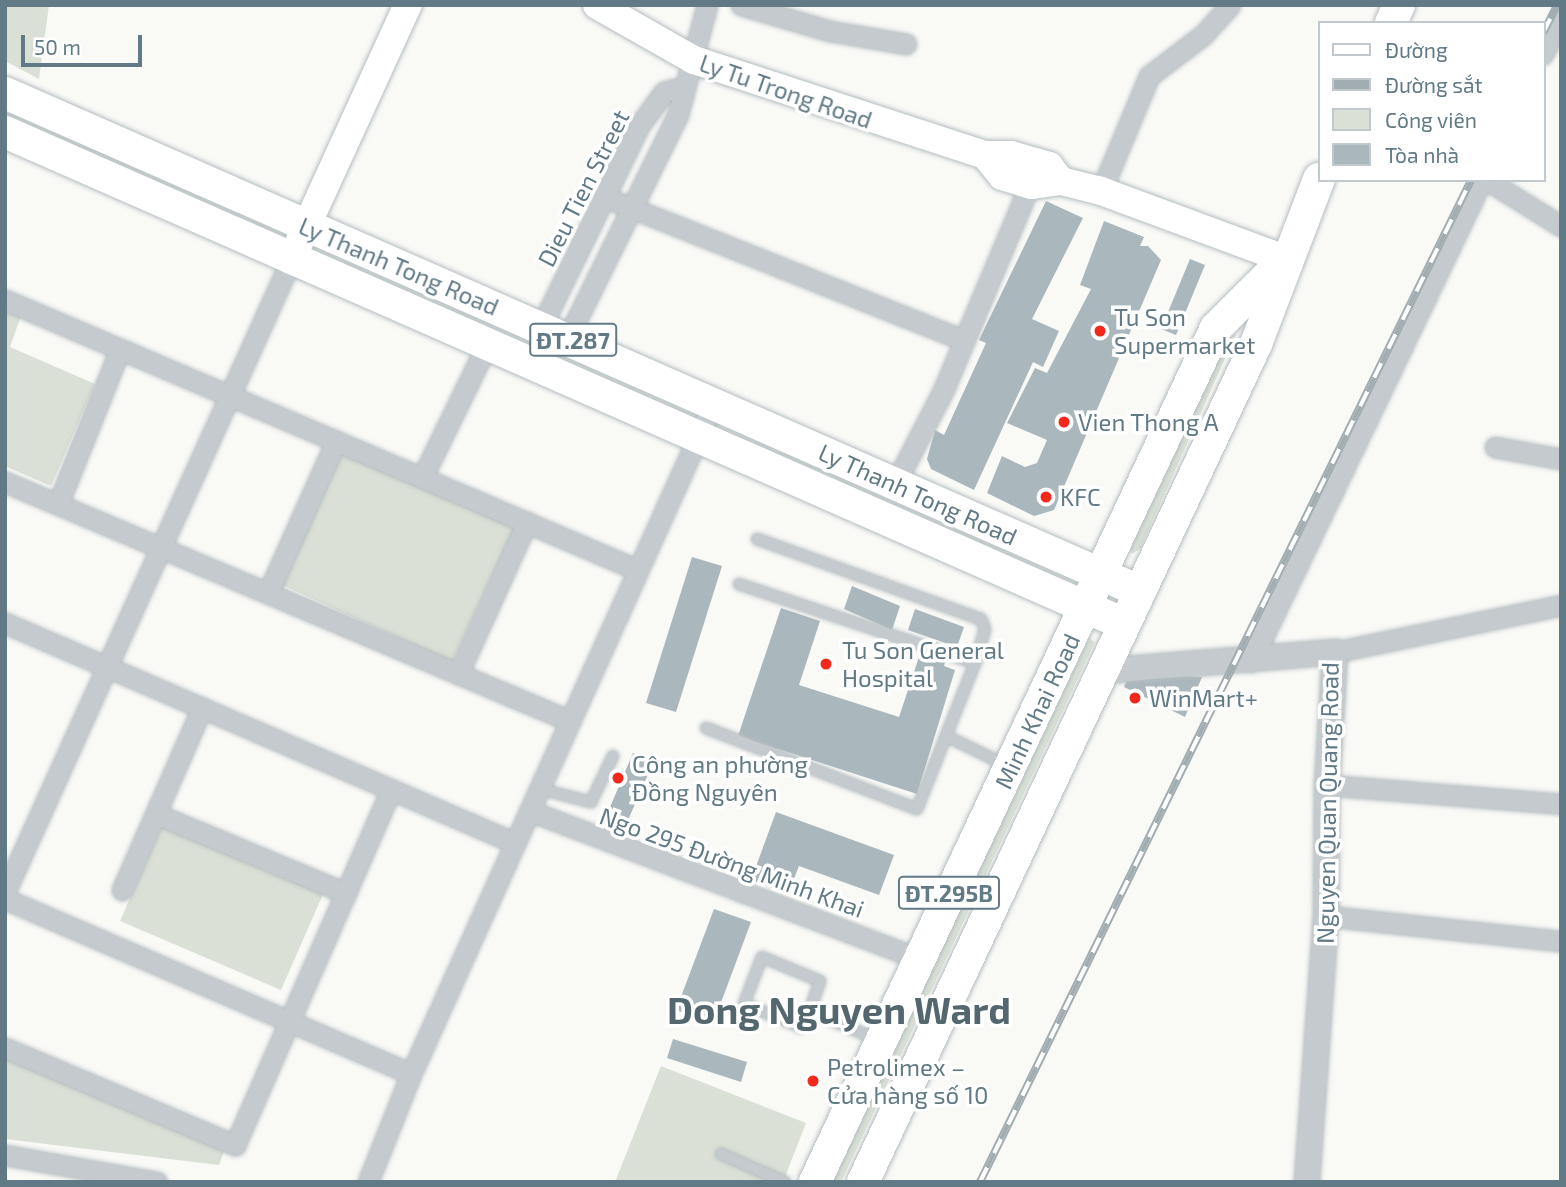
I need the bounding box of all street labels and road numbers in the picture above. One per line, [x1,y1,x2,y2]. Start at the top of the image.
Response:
street label: Ly Tu Trong Road [695,48,877,134]
street label: Dieu Tien Street [531,105,635,271]
street label: Ly Thanh Tong Road [294,211,504,321]
road number: ĐT.287 [528,320,618,360]
street label: Ly Thanh Tong Road [814,437,1022,551]
street label: Minh Khai Road [988,629,1086,793]
street label: Nguyen Quan Quang Road [1310,662,1344,944]
street label: Ngo 295 Đường Minh Khai [596,801,868,923]
road number: ĐT.295B [897,874,1002,912]

